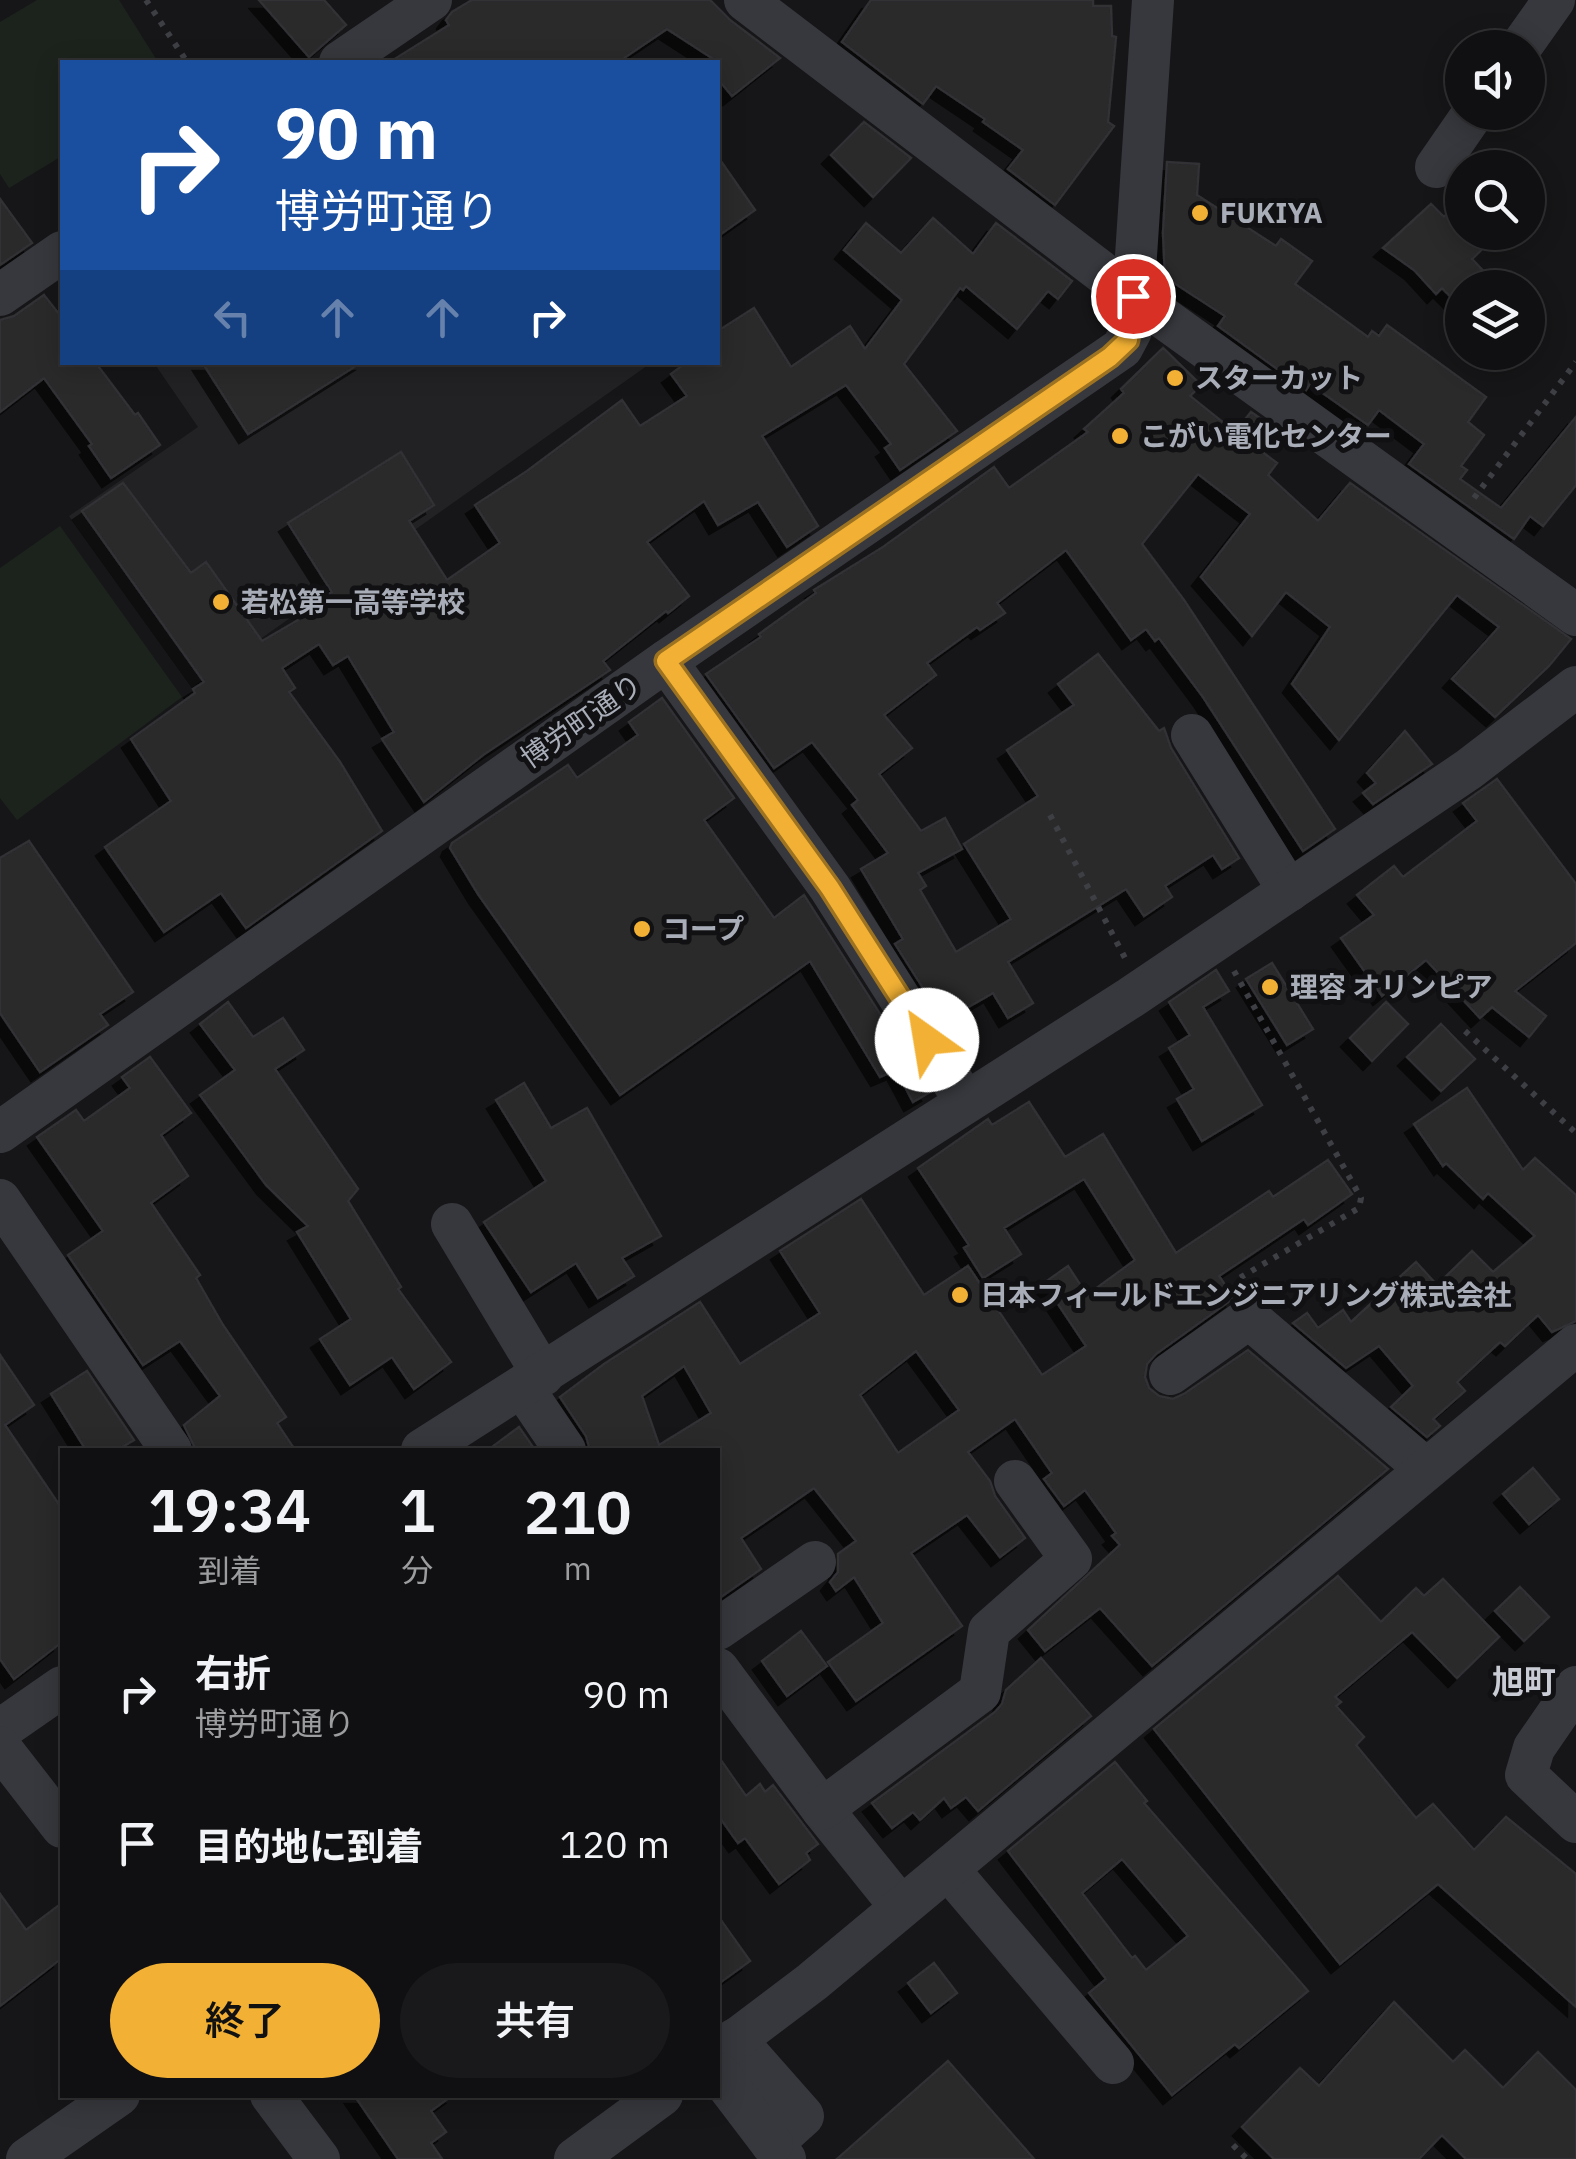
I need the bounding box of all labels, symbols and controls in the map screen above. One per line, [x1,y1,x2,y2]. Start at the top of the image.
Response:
map controls [1445,30,1545,370]
button: sound [1445,30,1545,130]
text: 90 m [275,87,438,178]
icon: right [110,100,240,230]
button: search [1445,150,1545,250]
text: 博労町通り [275,181,500,239]
place label: FUKIYA [1220,194,1323,231]
marker: FUKIYA [1189,202,1211,224]
pin [1091,254,1176,339]
icon: arrive [1106,269,1161,324]
button: layers [1445,270,1545,370]
icon: left [205,290,260,345]
icon: ahead [310,290,365,345]
icon: ahead [415,290,470,345]
icon: right [520,290,575,345]
place label: スターカット [1195,359,1363,396]
marker: スターカット [1164,367,1186,389]
place label: こがい電化センター [1140,417,1392,454]
marker: こがい電化センター [1109,425,1131,447]
place label: 若松第一高等学校 [241,583,465,620]
marker: 若松第一高等学校 [210,591,232,613]
street label: 博労町通り [513,665,649,776]
place label: コープ [662,910,744,947]
marker: コープ [631,918,653,940]
place label: 理容 オリンピア [1290,968,1493,1005]
marker: 理容 オリンピア [1259,976,1281,998]
position arrow [875,988,979,1092]
place label: 日本フィールドエンジニアリング株式会社 [980,1276,1511,1313]
marker: 日本フィールドエンジニアリング株式会社 [949,1284,971,1306]
text: 19:34 [148,1470,311,1549]
text: 1 [400,1470,436,1549]
text: 210 [524,1472,632,1551]
text: m [564,1547,592,1589]
text: 到着 [198,1549,262,1591]
text: 分 [402,1549,434,1591]
text: 右折 [195,1648,271,1697]
district label: 旭町 [1492,1660,1556,1702]
icon: right [110,1666,165,1721]
text: 90 m [582,1669,670,1718]
text: 博労町通り [195,1702,355,1744]
icon: arrive [110,1816,165,1871]
text: 120 m [559,1819,670,1868]
text: 目的地に到着 [195,1821,423,1870]
button: 終了 [110,1963,380,2078]
button: 共有 [400,1963,670,2078]

